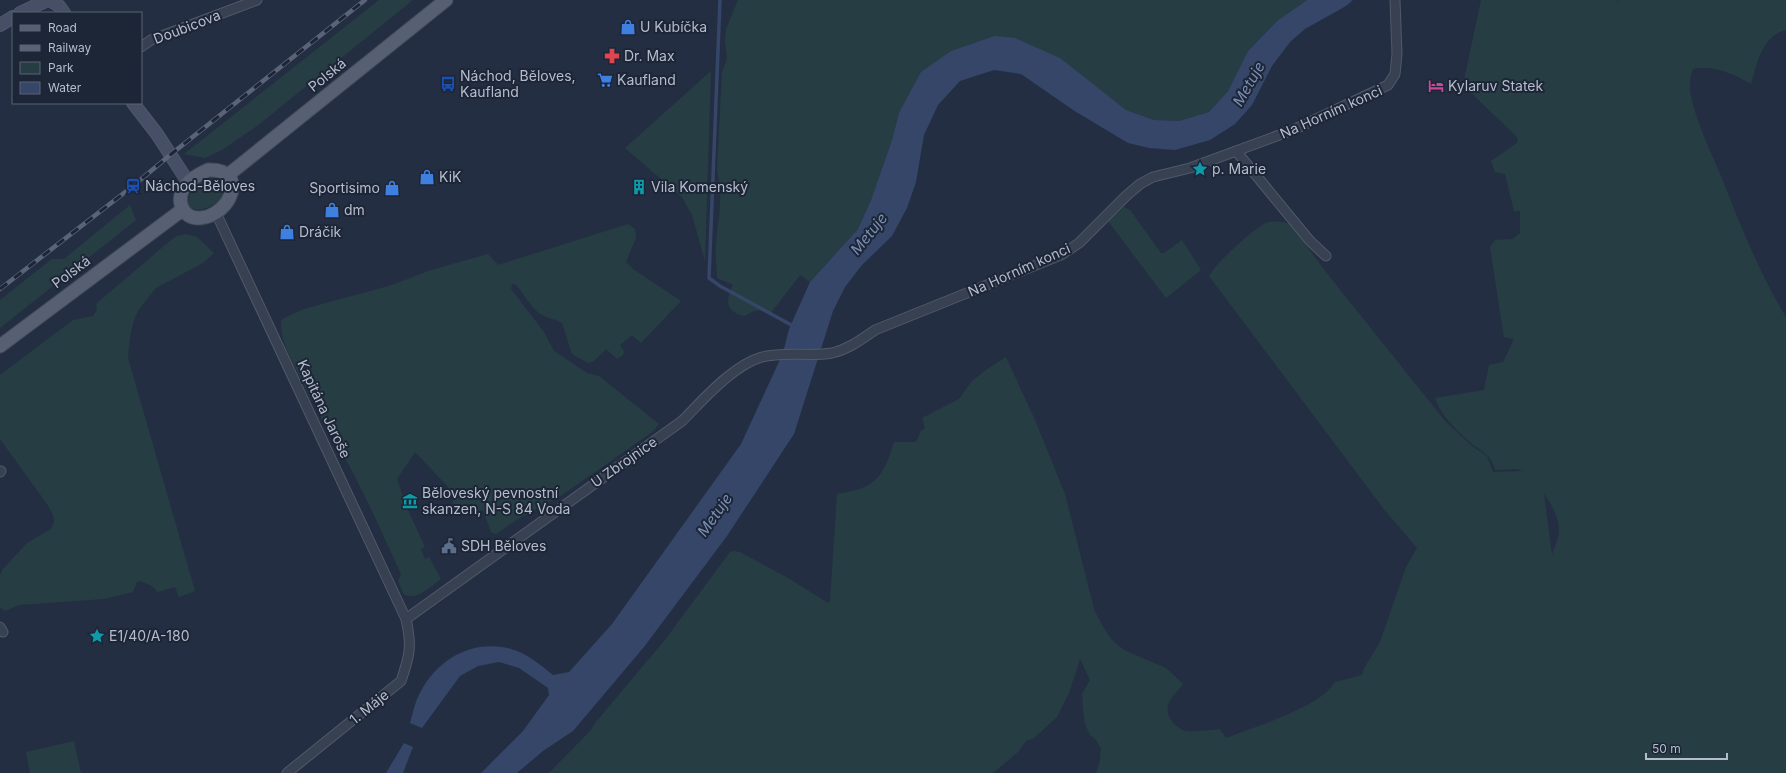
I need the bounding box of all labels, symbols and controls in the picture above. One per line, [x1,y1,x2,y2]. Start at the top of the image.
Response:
street label: Doubicova [151,6,223,47]
legend [12,12,142,104]
shop icon: U Kubíčka [619,18,637,36]
place label: U Kubíčka [640,18,707,35]
text: Road [48,20,77,35]
text: Railway [48,40,92,55]
pharmacy icon: Dr. Max [603,47,621,65]
place label: Dr. Max [624,47,675,64]
street label: Polská [304,54,349,95]
water label: Metuje [1228,58,1269,109]
text: Park [48,60,74,75]
place label: Náchod, Běloves, Kaufland [460,67,576,100]
supermarket icon: Kaufland [596,71,614,89]
place label: Kaufland [617,71,676,88]
bus stop icon: Náchod, Běloves, Kaufland [439,75,457,93]
hotel icon: Kylaruv Statek [1427,77,1445,95]
place label: Kylaruv Statek [1448,77,1543,94]
text: Water [48,80,82,95]
street label: Na Horním konci [1277,81,1384,142]
place icon: p. Marie [1191,160,1209,178]
place label: p. Marie [1212,160,1266,177]
shop icon: KiK [418,168,436,186]
place label: KiK [439,168,462,185]
station icon: Náchod-Běloves [124,177,142,195]
place label: Náchod-Běloves [145,177,255,194]
building icon: Vila Komenský [630,178,648,196]
place label: Vila Komenský [651,178,748,195]
place label: Sportisimo [309,179,380,196]
shop icon: Sportisimo [383,179,401,197]
shop icon: dm [323,201,341,219]
place label: dm [344,201,365,218]
water label: Metuje [846,209,891,258]
shop icon: Dráčik [278,223,296,241]
place label: Dráčik [299,223,342,240]
street label: Na Horním konci [965,239,1072,300]
street label: Polská [48,252,93,292]
street label: Kapitána Jaroše [294,357,355,461]
street label: U Zbrojnice [588,433,660,490]
place label: Běloveský pevnostní skanzen, N-S 84 Voda [422,484,570,517]
water label: Metuje [693,489,736,540]
museum icon: Běloveský pevnostní skanzen, N-S 84 Voda [401,492,419,510]
public building icon: SDH Běloves [440,537,458,555]
place label: SDH Běloves [461,537,546,554]
place icon: E1/40/A-180 [88,627,106,645]
place label: E1/40/A-180 [109,627,190,644]
street label: 1. Máje [346,686,392,728]
scale bar [1646,735,1727,761]
text: 50 m [1652,741,1681,756]

